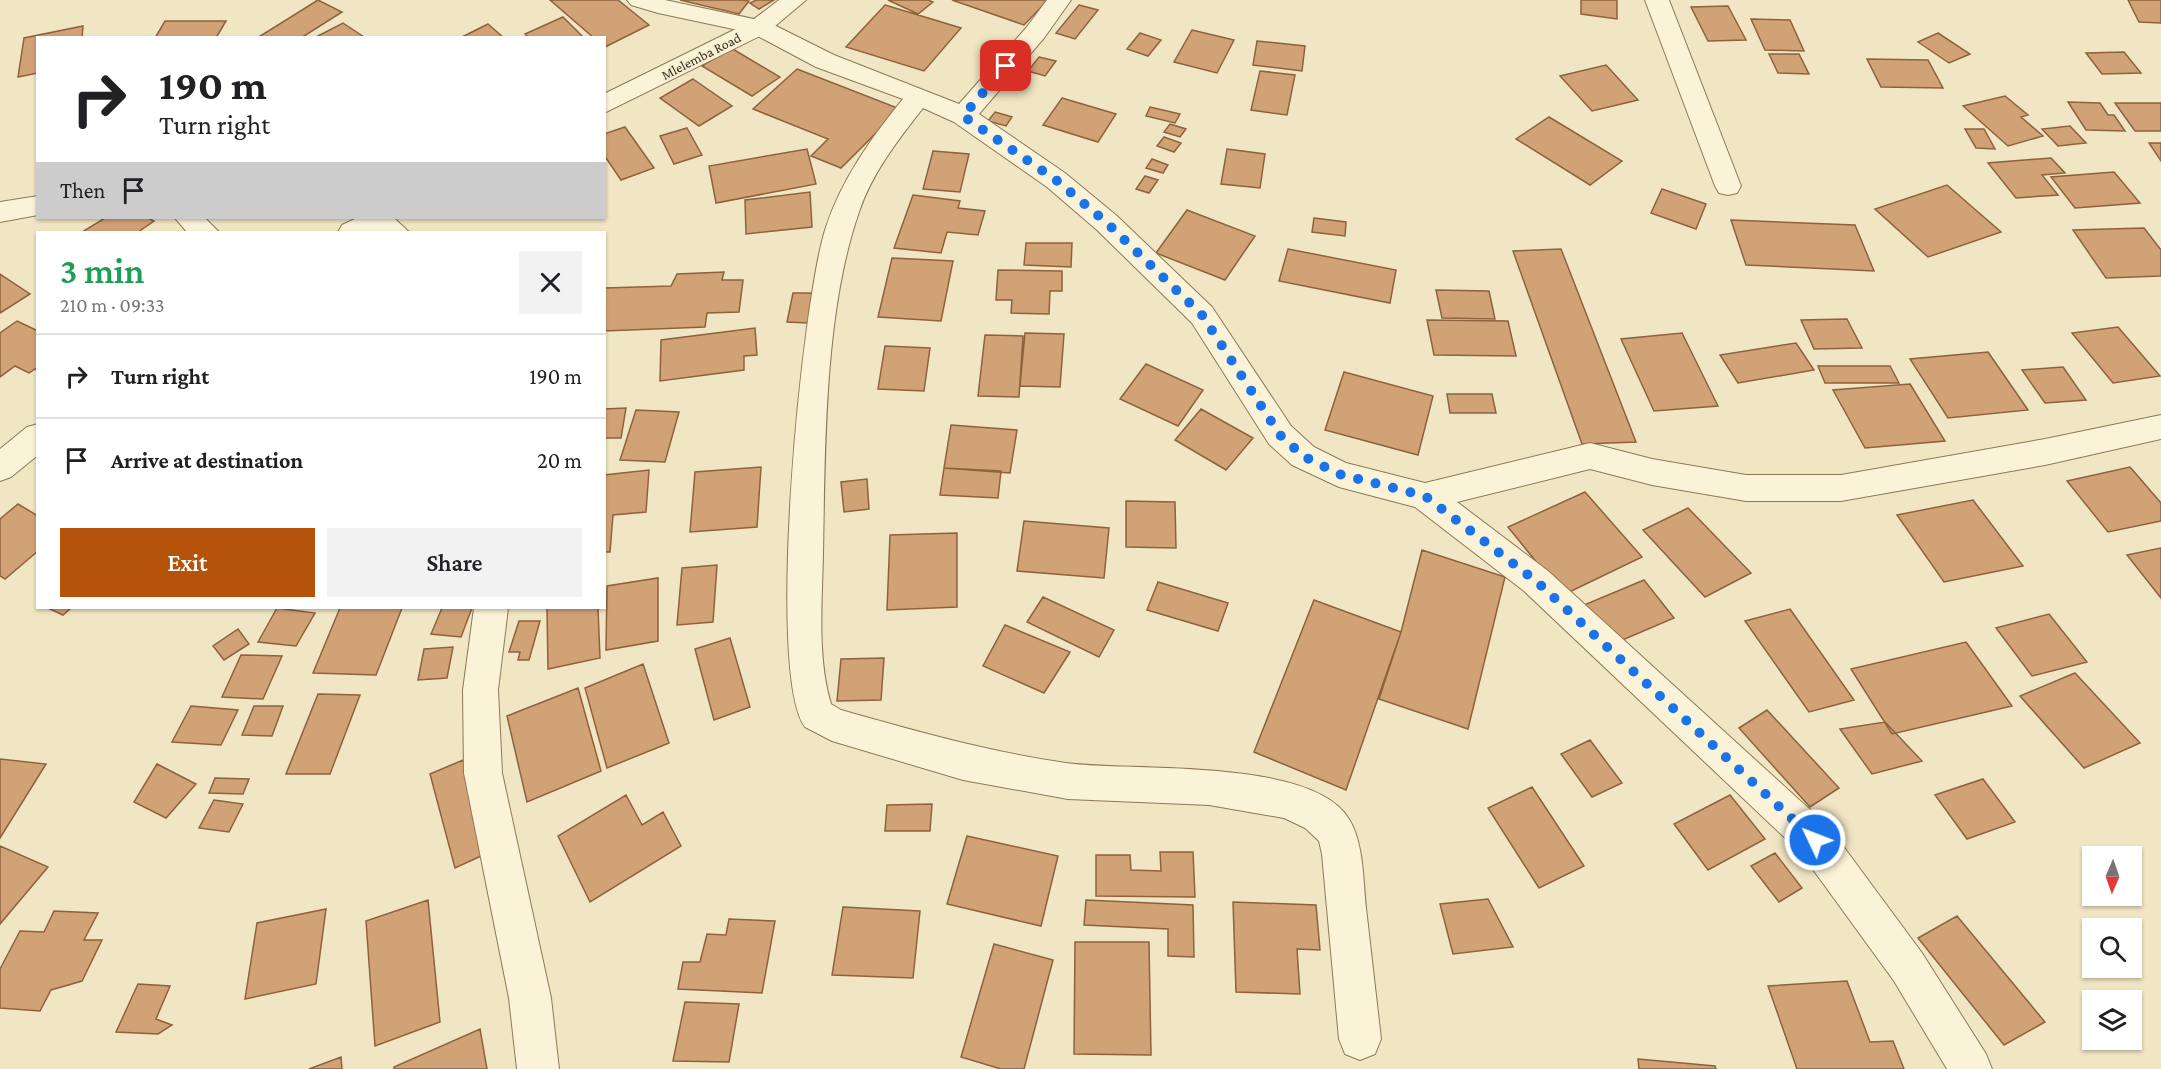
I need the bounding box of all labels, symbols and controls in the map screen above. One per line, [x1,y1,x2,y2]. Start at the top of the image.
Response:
street label: Mlelemba Road [659,29,744,83]
pin [980,40,1031,91]
icon: arrive [989,49,1022,82]
icon: right [60,60,138,138]
text: 190 m [159,61,267,108]
text: Turn right [159,110,270,140]
icon: arrive [117,174,150,207]
text: Then [60,178,105,203]
text: 3 min [60,251,144,291]
button: close [519,251,582,314]
text: 210 m · 09:33 [60,294,165,316]
icon: right [60,360,93,393]
text: Turn right [111,364,209,389]
text: 190 m [529,364,582,389]
icon: arrive [60,444,93,477]
text: Arrive at destination [111,448,303,473]
text: 20 m [537,448,582,473]
button: Exit [60,528,315,597]
button: Share [327,528,582,597]
position arrow [1783,808,1847,872]
north arrow [2082,846,2142,906]
map controls [2082,846,2142,1050]
button: search [2082,918,2142,978]
button: layers [2082,990,2142,1050]

